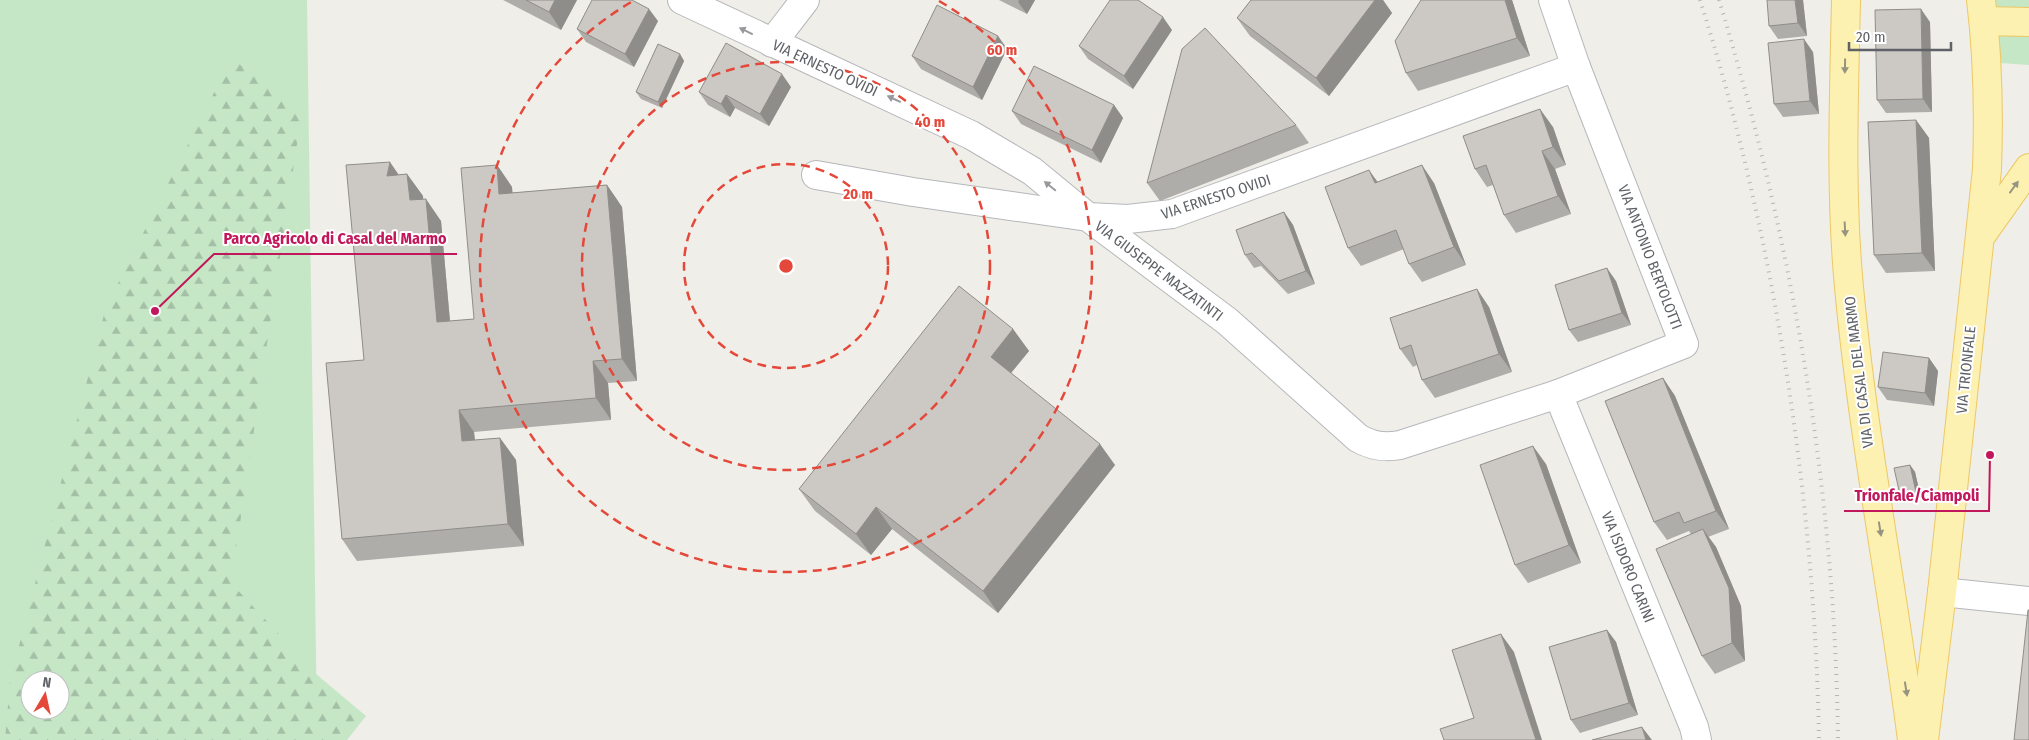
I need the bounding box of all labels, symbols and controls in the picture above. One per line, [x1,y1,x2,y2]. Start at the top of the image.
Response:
scale bar [1849,20,1952,52]
one-way arrow [739,27,753,35]
text: 20 m [1856,28,1886,46]
street label: VIA ERNESTO OVIDI [769,36,881,100]
text: 60 m [987,41,1017,59]
one-way arrow [1841,58,1849,74]
one-way arrow [887,95,901,103]
text: 40 m [915,113,945,131]
street label: VIA ERNESTO OVIDI [1159,171,1273,223]
one-way arrow [2009,180,2019,194]
one-way arrow [1044,181,1057,192]
street label: VIA ANTONIO BERTOLOTTI [1614,182,1686,332]
text: 20 m [842,185,873,203]
street label: VIA GIUSEPPE MAZZATINTI [1091,217,1227,325]
one-way arrow [1841,221,1849,237]
callout: Parco Agricolo di Casal del Marmo [214,223,457,254]
text: Parco Agricolo di Casal del Marmo [223,229,447,248]
centre of rings [777,257,795,275]
street label: VIA DI CASAL DEL MARMO [1841,295,1877,449]
street label: VIA TRIONFALE [1952,325,1980,415]
callout: Trionfale/Ciampoli [1844,480,1989,511]
text: Trionfale/Ciampoli [1855,486,1980,505]
street label: VIA ISIDORO CARINI [1598,509,1658,625]
one-way arrow [1876,521,1884,537]
north arrow [20,670,70,720]
text: N [41,674,52,692]
one-way arrow [1902,682,1910,698]

